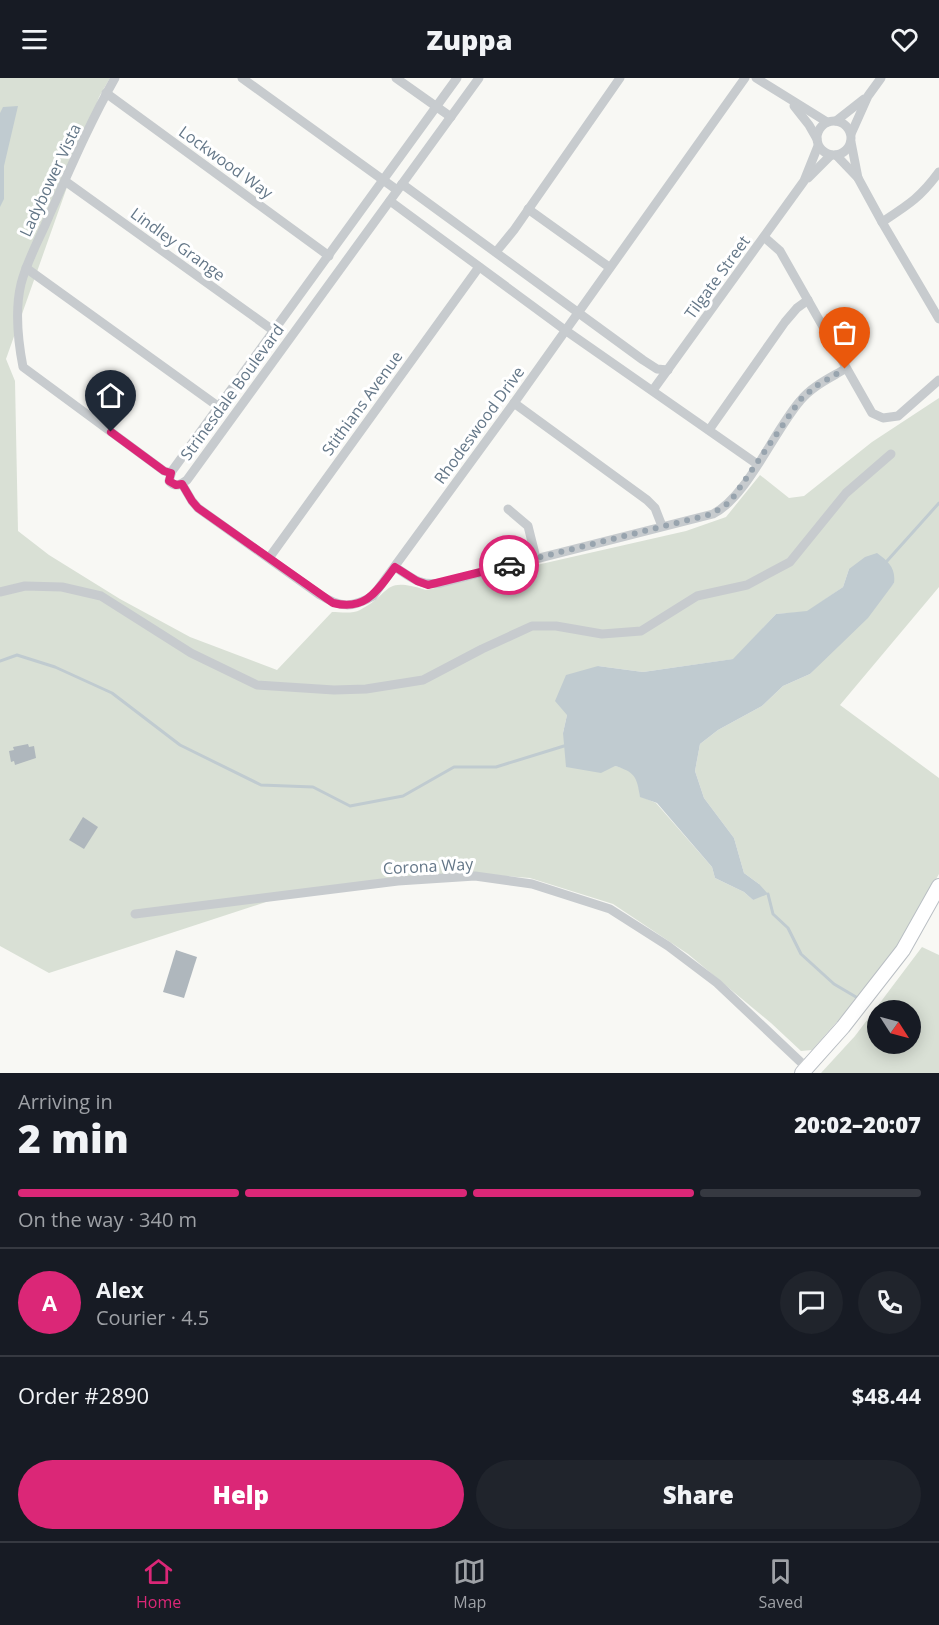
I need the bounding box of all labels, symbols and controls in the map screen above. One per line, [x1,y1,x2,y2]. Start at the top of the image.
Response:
text: Zuppa [426,21,513,58]
icon: menu [18,23,51,56]
icon: heart [888,23,921,56]
street label: Ladybower Vista [14,120,86,240]
street label: Lockwood Way [175,120,278,204]
street label: Lindley Grange [126,202,230,286]
street label: Tilgate Street [679,231,755,323]
pin [819,307,870,369]
icon: bag [828,316,861,349]
street label: Strinesdale Boulevard [175,319,289,465]
street label: Stithians Avenue [317,346,407,460]
street label: Rhodeswood Drive [429,362,529,488]
pin [85,370,136,432]
icon: home [94,379,127,412]
courier [479,535,539,595]
icon: car [493,549,526,582]
street label: Corona Way [382,853,475,879]
north arrow [867,1000,921,1054]
map controls [867,1000,921,1054]
text: Arriving in [18,1088,113,1115]
text: 20:02–20:07 [794,1109,921,1139]
text: 2 min [18,1111,129,1164]
text: On the way · 340 m [18,1206,197,1233]
button: chat [780,1271,843,1334]
button: phone [858,1271,921,1334]
text: Alex [96,1274,144,1304]
text: A [42,1287,57,1317]
text: Courier · 4.5 [96,1304,209,1331]
text: Order #2890 [18,1380,149,1410]
text: $48.44 [852,1380,921,1410]
button: Help [18,1460,464,1529]
button: Share [476,1460,921,1529]
tab: Home [136,1555,181,1613]
tab: Map [453,1555,486,1613]
tab: Saved [758,1555,803,1613]

